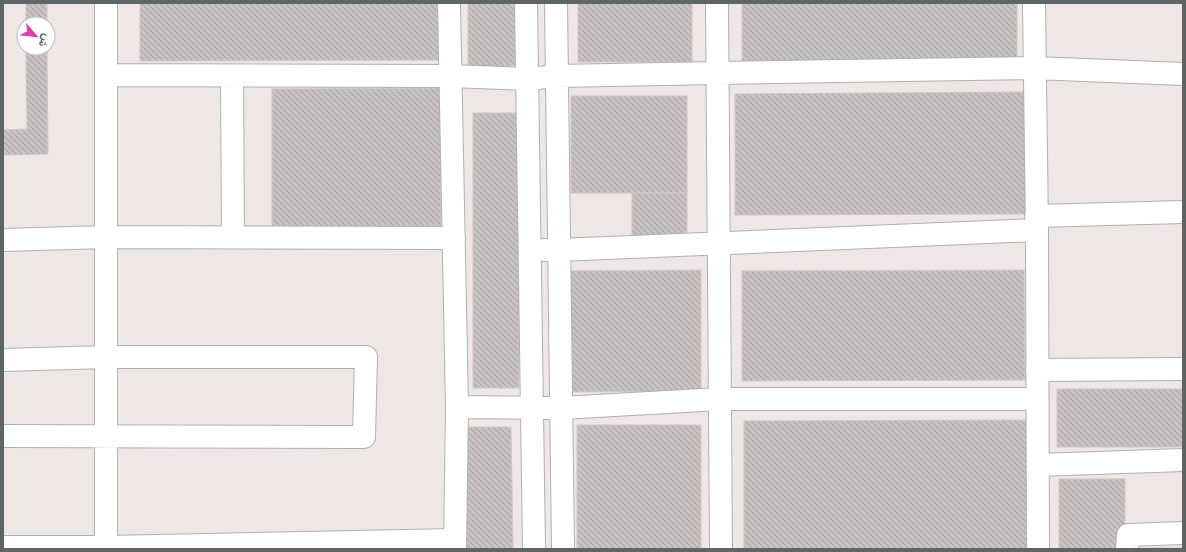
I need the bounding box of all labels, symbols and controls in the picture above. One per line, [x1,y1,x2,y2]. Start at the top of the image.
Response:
north arrow [16,16,56,56]
text: ش [36,32,54,50]

